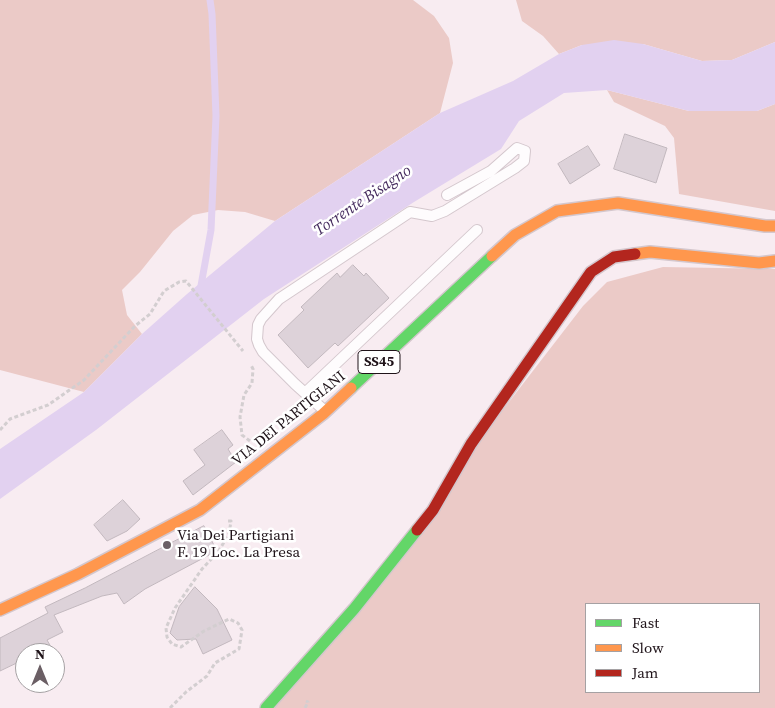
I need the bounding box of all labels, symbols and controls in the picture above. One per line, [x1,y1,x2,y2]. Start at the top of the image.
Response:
water label: Torrente Bisagno [311,161,415,241]
road number: SS45 [358,351,400,374]
street label: VIA DEI PARTIGIANI [229,368,349,470]
place label: Via Dei Partigiani F. 19 Loc. La Presa [177,527,300,562]
marker: Via Dei Partigiani F. 19 Loc. La Presa [161,539,173,551]
legend [585,603,760,693]
text: Fast [632,612,659,633]
text: Slow [632,637,664,658]
north arrow [15,643,65,693]
text: N [35,644,45,664]
text: Jam [632,662,658,683]

